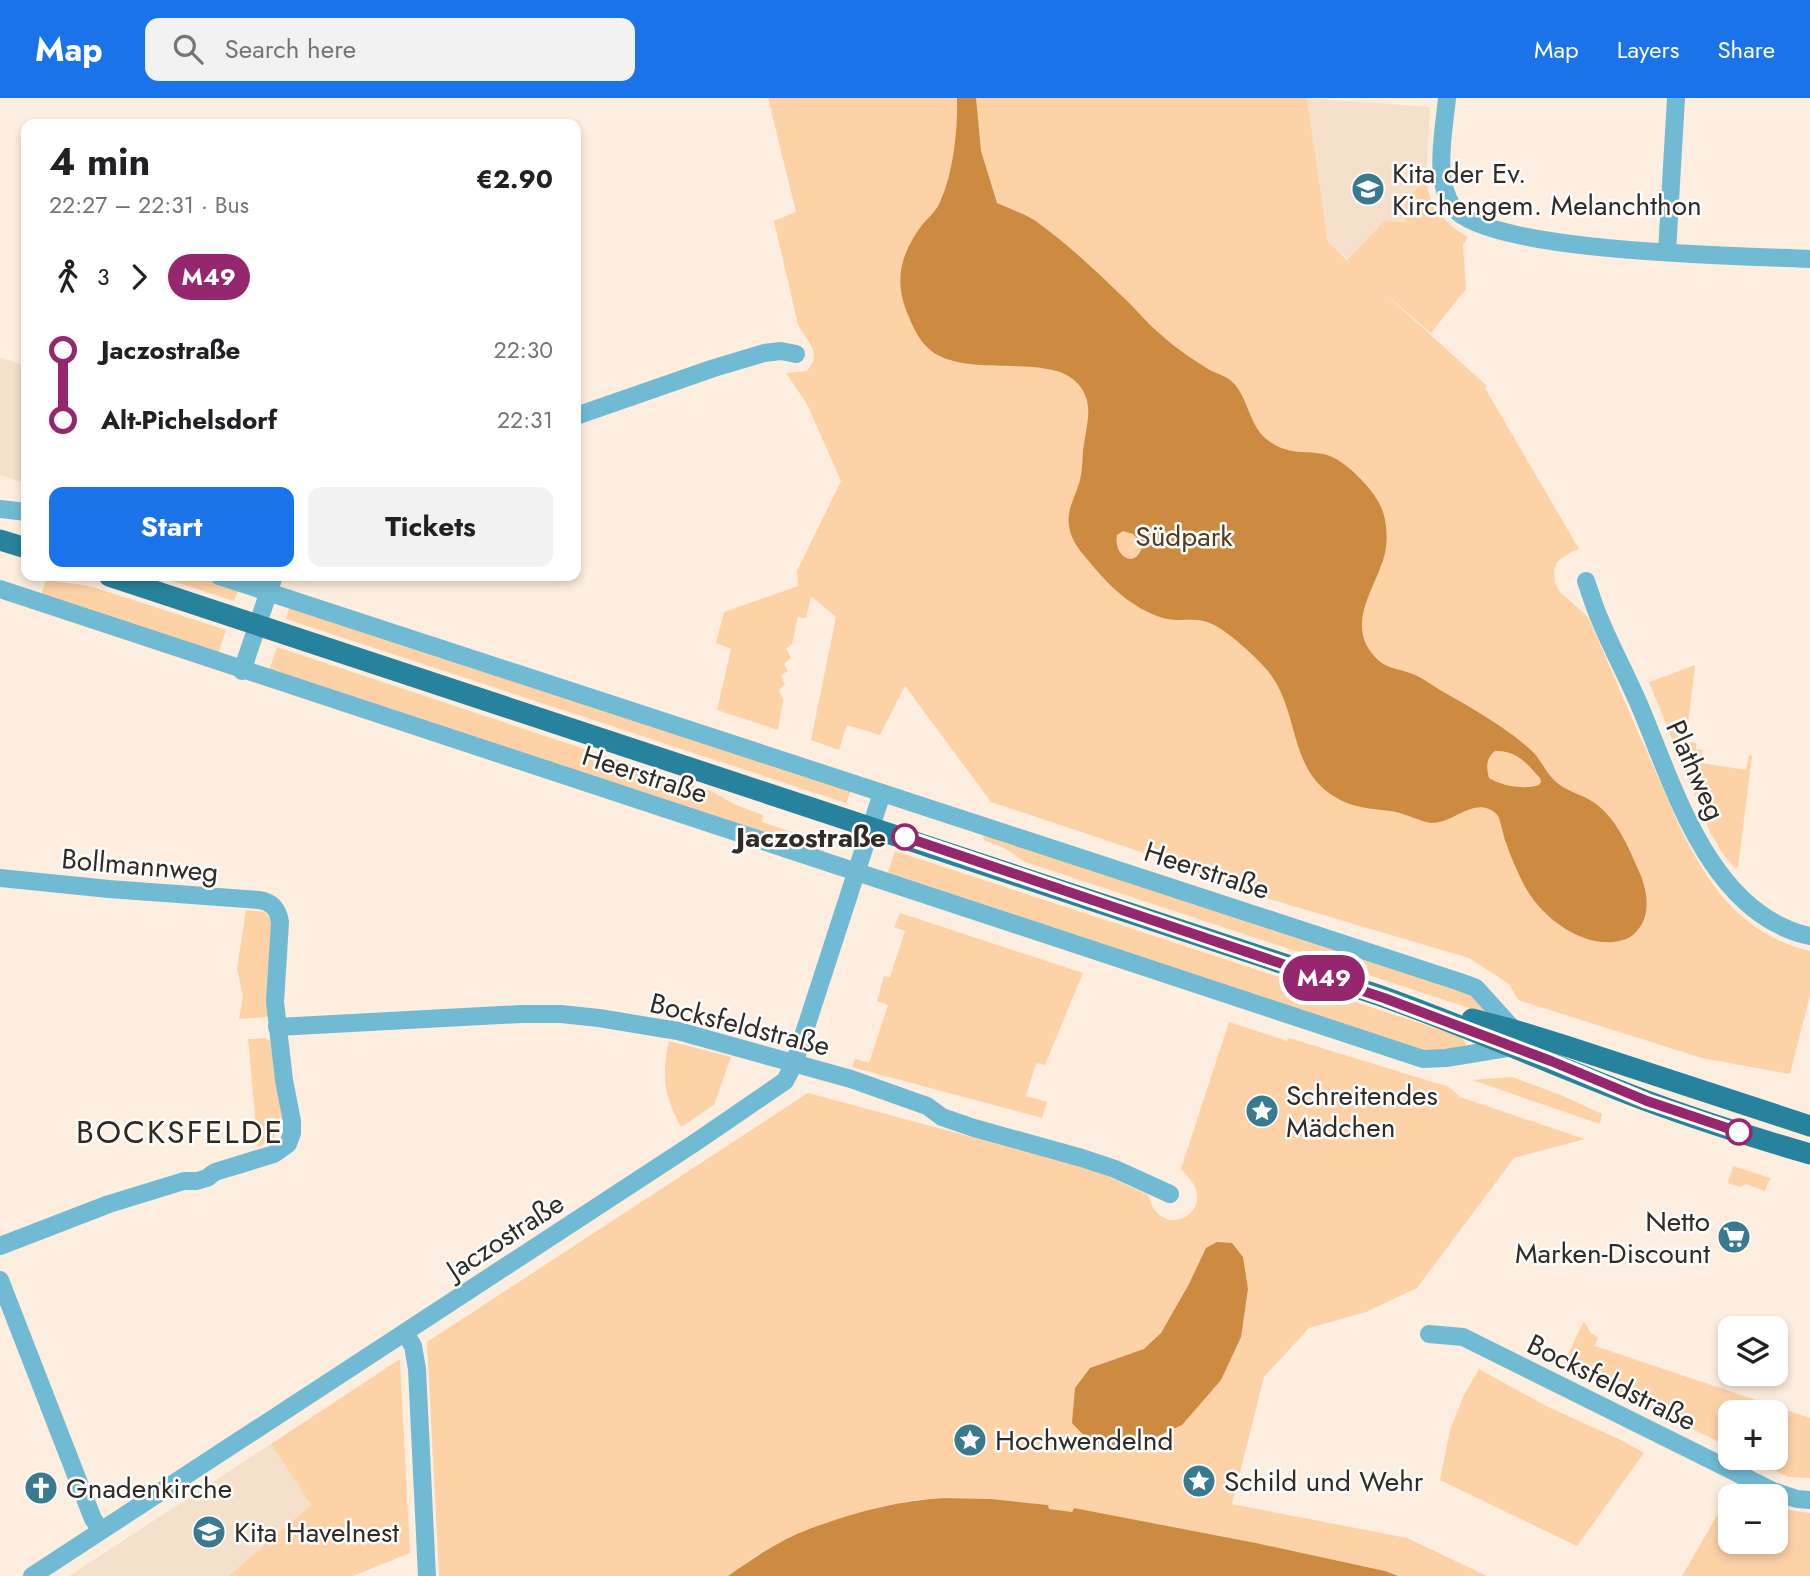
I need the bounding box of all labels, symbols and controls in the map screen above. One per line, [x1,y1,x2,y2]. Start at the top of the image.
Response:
search box [145,18,635,81]
text: Map [35,26,103,73]
icon: search [169,30,207,68]
text: Search here [225,30,356,68]
text: Map [1534,32,1579,67]
text: Layers [1617,32,1679,67]
text: Share [1717,32,1775,67]
text: 4 min [49,134,150,189]
place label: Kita der Ev. Kirchengem. Melanchthon [1392,153,1702,226]
text: €2.90 [476,160,553,198]
school or university icon: Kita der Ev. Kirchengem. Melanchthon [1349,170,1387,208]
text: 22:27 – 22:31 · Bus [49,188,249,222]
icon: walk [49,258,87,296]
icon: forward [120,258,158,296]
text: M49 [182,259,236,294]
text: 3 [97,260,110,294]
text: Jaczostraße [101,331,240,369]
text: 22:30 [494,333,553,367]
text: Alt-Pichelsdorf [101,401,277,439]
text: 22:31 [497,403,553,437]
button: Start [49,487,294,567]
button: Tickets [308,487,553,567]
park label: Südpark [1135,516,1233,557]
street label: Plathweg [1655,714,1736,827]
street label: Heerstraße [577,735,713,814]
place label: Jaczostraße [731,817,886,858]
marker: Jaczostraße [892,824,918,850]
street label: Heerstraße [1139,831,1275,910]
street label: Bollmannweg [60,838,220,893]
line badge: M49 [1284,955,1364,1001]
text: M49 [1297,960,1351,995]
street label: Bocksfeldstraße [646,982,834,1067]
place label: Schreitendes Mädchen [1286,1075,1438,1148]
place icon: Schreitendes Mädchen [1243,1092,1281,1130]
district label: BOCKSFELDE [76,1109,284,1155]
unlabelled marker [1726,1119,1752,1145]
street label: Jaczostraße [435,1183,572,1292]
place label: Netto Marken-Discount [1515,1201,1710,1274]
supermarket icon: Netto Marken-Discount [1715,1218,1753,1256]
map controls [1718,1316,1788,1554]
button: layers [1718,1316,1788,1386]
street label: Bocksfeldstraße [1520,1324,1703,1441]
button: + [1718,1400,1788,1470]
place label: Hochwendelnd [995,1420,1173,1461]
place icon: Hochwendelnd [951,1421,989,1459]
place label: Schild und Wehr [1224,1461,1424,1502]
place icon: Schild und Wehr [1180,1462,1218,1500]
place label: Gnadenkirche [66,1468,232,1509]
church icon: Gnadenkirche [22,1469,60,1507]
button: − [1718,1484,1788,1554]
place label: Kita Havelnest [234,1512,399,1553]
school or university icon: Kita Havelnest [190,1513,228,1551]

